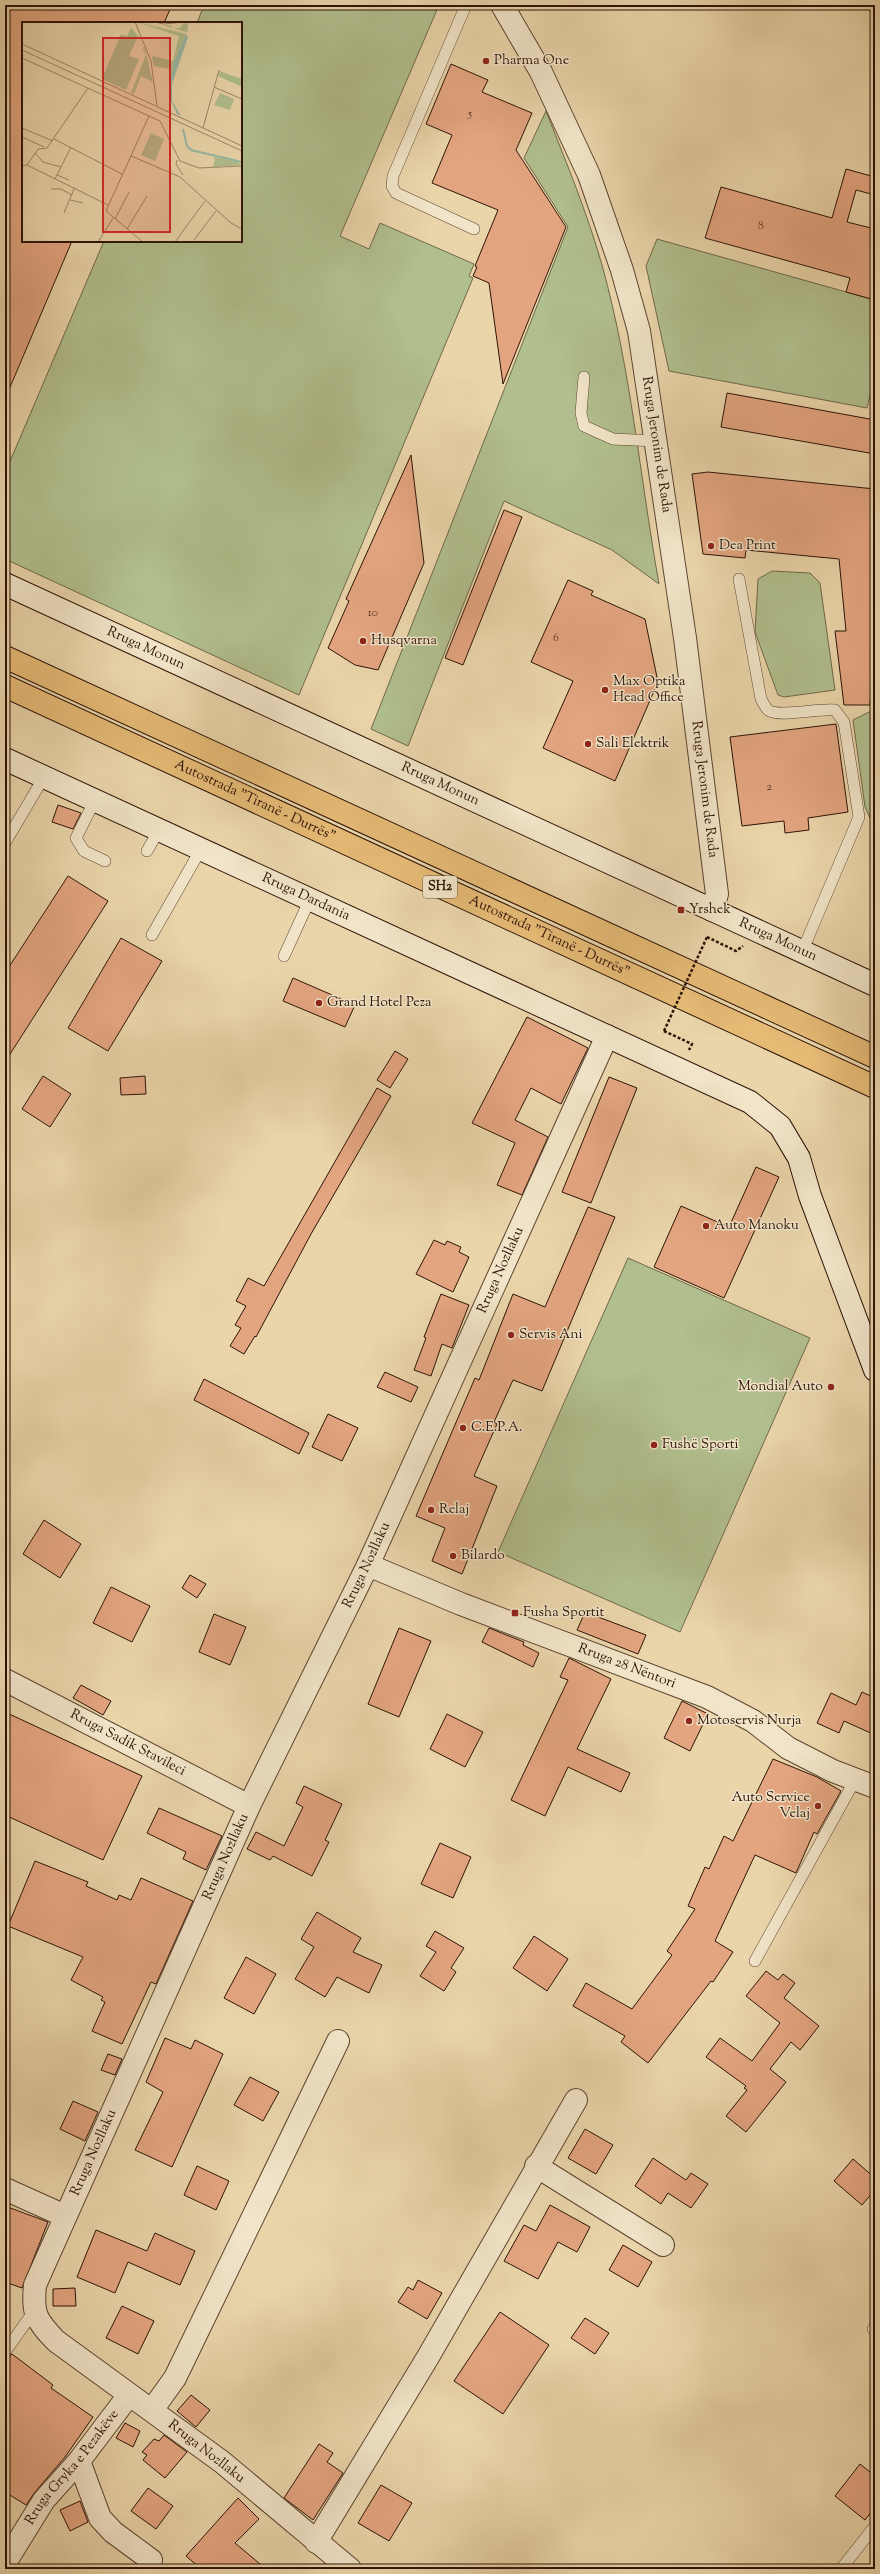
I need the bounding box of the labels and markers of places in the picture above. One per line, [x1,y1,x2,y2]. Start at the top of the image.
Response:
place label: Pharma One [494,51,569,71]
marker: Pharma One [481,56,491,66]
place label: Dea Print [719,536,776,556]
marker: Dea Print [706,541,716,551]
place label: Husqvarna [371,631,437,651]
marker: Husqvarna [358,636,368,646]
place label: Max Optika Head Office [613,672,686,708]
marker: Max Optika Head Office [600,685,610,695]
place label: Sali Elektrik [596,734,670,754]
marker: Sali Elektrik [583,739,593,749]
place label: Yrshek [689,900,731,920]
marker: Yrshek [676,905,686,915]
place label: Grand Hotel Peza [327,993,432,1013]
marker: Grand Hotel Peza [314,998,324,1008]
place label: Auto Manoku [714,1216,799,1236]
marker: Auto Manoku [701,1221,711,1231]
place label: Servis Ani [519,1325,583,1345]
marker: Servis Ani [506,1330,516,1340]
place label: Mondial Auto [738,1377,823,1397]
marker: Mondial Auto [826,1382,836,1392]
place label: C.E.P.A. [471,1418,523,1438]
marker: C.E.P.A. [458,1423,468,1433]
place label: Fushë Sporti [662,1435,739,1455]
marker: Fushë Sporti [649,1440,659,1450]
place label: Relaj [439,1500,469,1520]
marker: Relaj [426,1505,436,1515]
place label: Bilardo [461,1546,505,1566]
marker: Bilardo [448,1551,458,1561]
place label: Fusha Sportit [523,1603,604,1623]
marker: Fusha Sportit [510,1608,520,1618]
place label: Motoservis Nurja [697,1711,802,1731]
marker: Motoservis Nurja [684,1716,694,1726]
place label: Auto Service Velaj [731,1788,810,1824]
marker: Auto Service Velaj [813,1801,823,1811]

